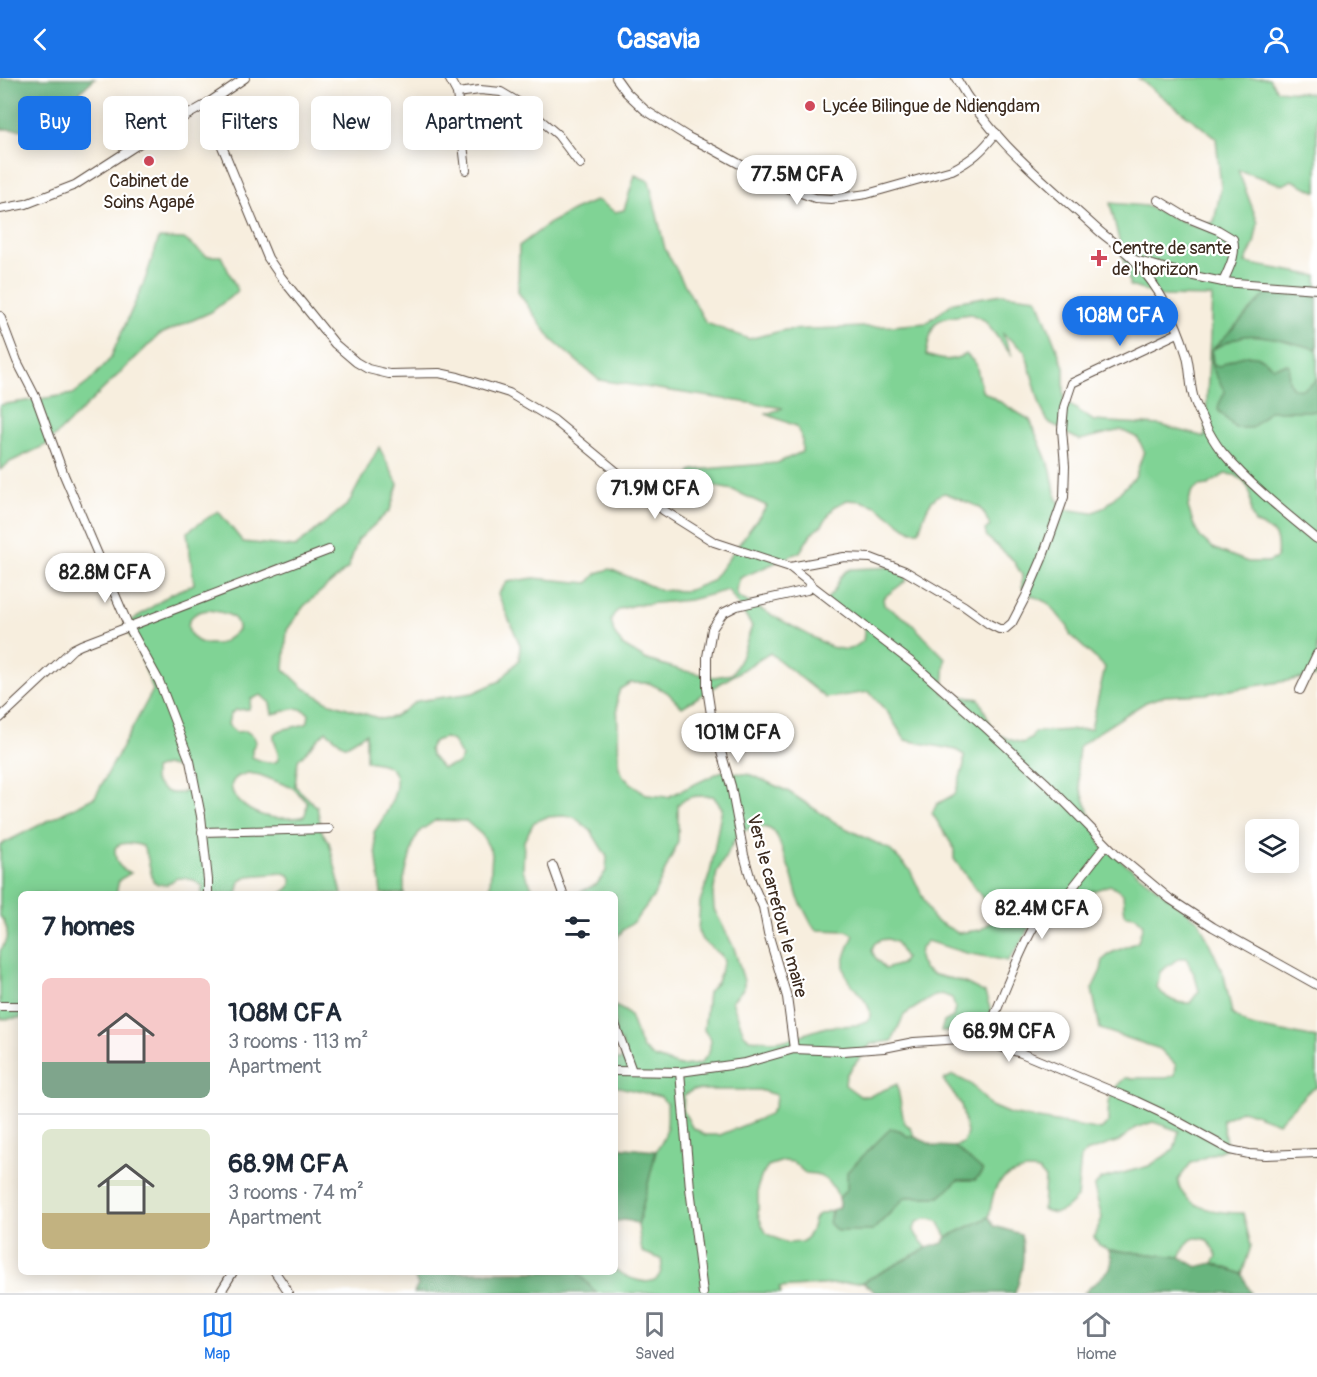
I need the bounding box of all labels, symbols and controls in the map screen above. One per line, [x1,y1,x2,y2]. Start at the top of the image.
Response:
icon: back [24,23,57,56]
text: Casavia [617,23,700,56]
icon: person [1260,23,1293,56]
place label: Lycée Bilingue de Ndiengdam [822,95,1040,118]
chip: Buy [18,96,91,150]
chip: Rent [103,96,188,150]
chip: Filters [200,96,299,150]
chip: New [311,96,391,150]
chip: Apartment [403,96,543,150]
marker: Lycée Bilingue de Ndiengdam [803,99,817,113]
marker: Cabinet de Soins Agapé [142,154,156,168]
pin: 77.5M CFA [728,155,866,206]
text: 77.5M CFA [751,162,843,187]
place label: Cabinet de Soins Agapé [103,170,195,214]
place label: Centre de sante de l'horizon [1112,237,1232,281]
marker: Centre de sante de l'horizon [1090,249,1108,267]
pin: 108M CFA [1058,296,1182,347]
text: 108M CFA [1076,303,1164,328]
pin: 71.9M CFA [586,469,724,520]
text: 71.9M CFA [610,476,700,501]
pin: 82.8M CFA [36,553,174,604]
text: 82.8M CFA [59,560,151,585]
pin: 101M CFA [676,713,800,764]
text: 101M CFA [695,720,781,745]
street label: Vers le carrefour le maire [741,812,813,1000]
map controls [1245,819,1299,873]
button: layers [1245,819,1299,873]
pin: 82.4M CFA [973,889,1111,940]
text: 82.4M CFA [995,896,1089,921]
text: 7 homes [42,911,134,943]
icon: filters [561,911,594,944]
text: 108M CFA [228,997,342,1029]
icon: home [90,1002,162,1074]
pin: 68.9M CFA [940,1012,1078,1063]
text: 68.9M CFA [963,1019,1055,1044]
text: 3 rooms · 113 m² [228,1029,368,1054]
text: Apartment [228,1054,321,1079]
text: 68.9M CFA [228,1148,348,1180]
icon: home [90,1153,162,1225]
text: 3 rooms · 74 m² [228,1180,364,1205]
text: Apartment [228,1205,321,1230]
tab: Map [201,1308,234,1364]
tab: Saved [635,1308,675,1364]
tab: Home [1076,1308,1116,1364]

